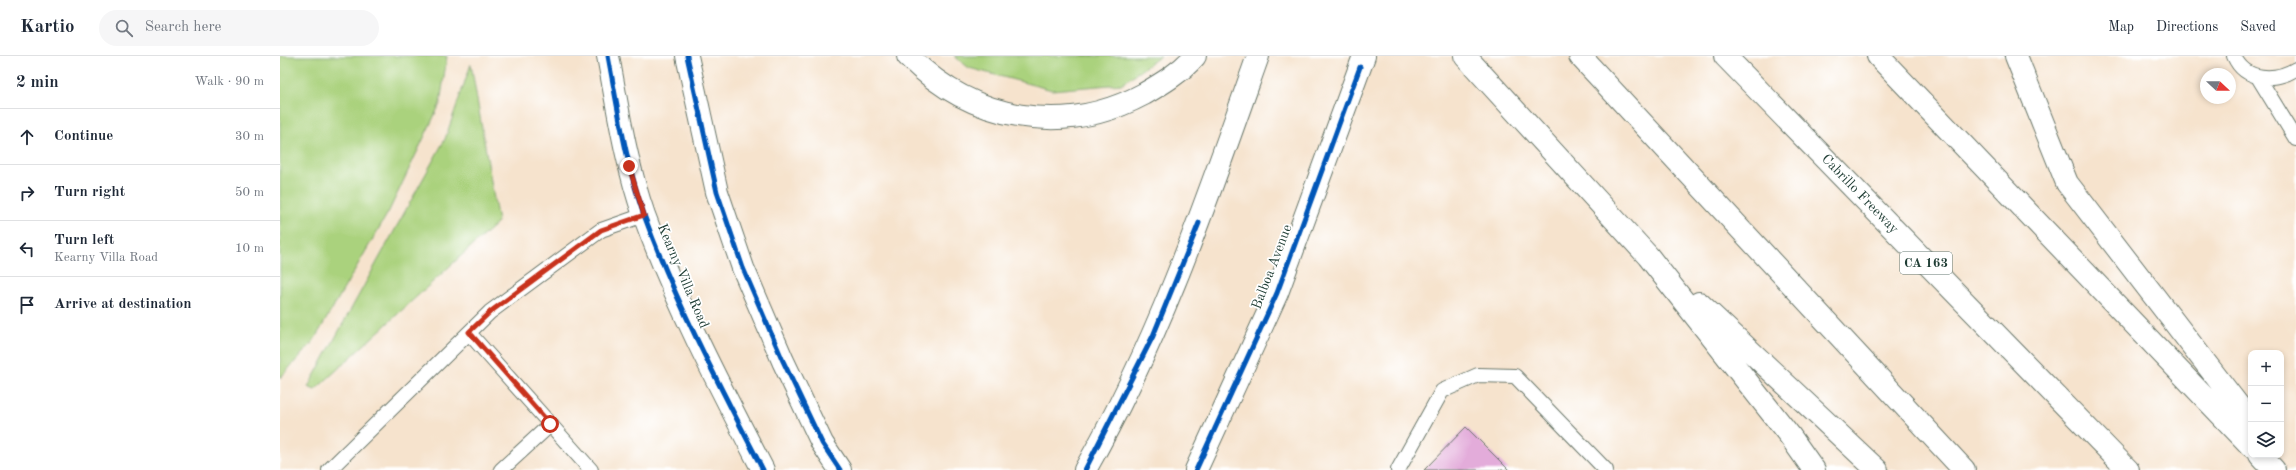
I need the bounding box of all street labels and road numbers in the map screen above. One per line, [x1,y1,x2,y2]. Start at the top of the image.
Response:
street label: Cabrillo Freeway [1819,152,1902,237]
street label: Kearny Villa Road [655,222,711,330]
street label: Balboa Avenue [1249,223,1295,311]
road number: CA 163 [1900,252,1952,274]

